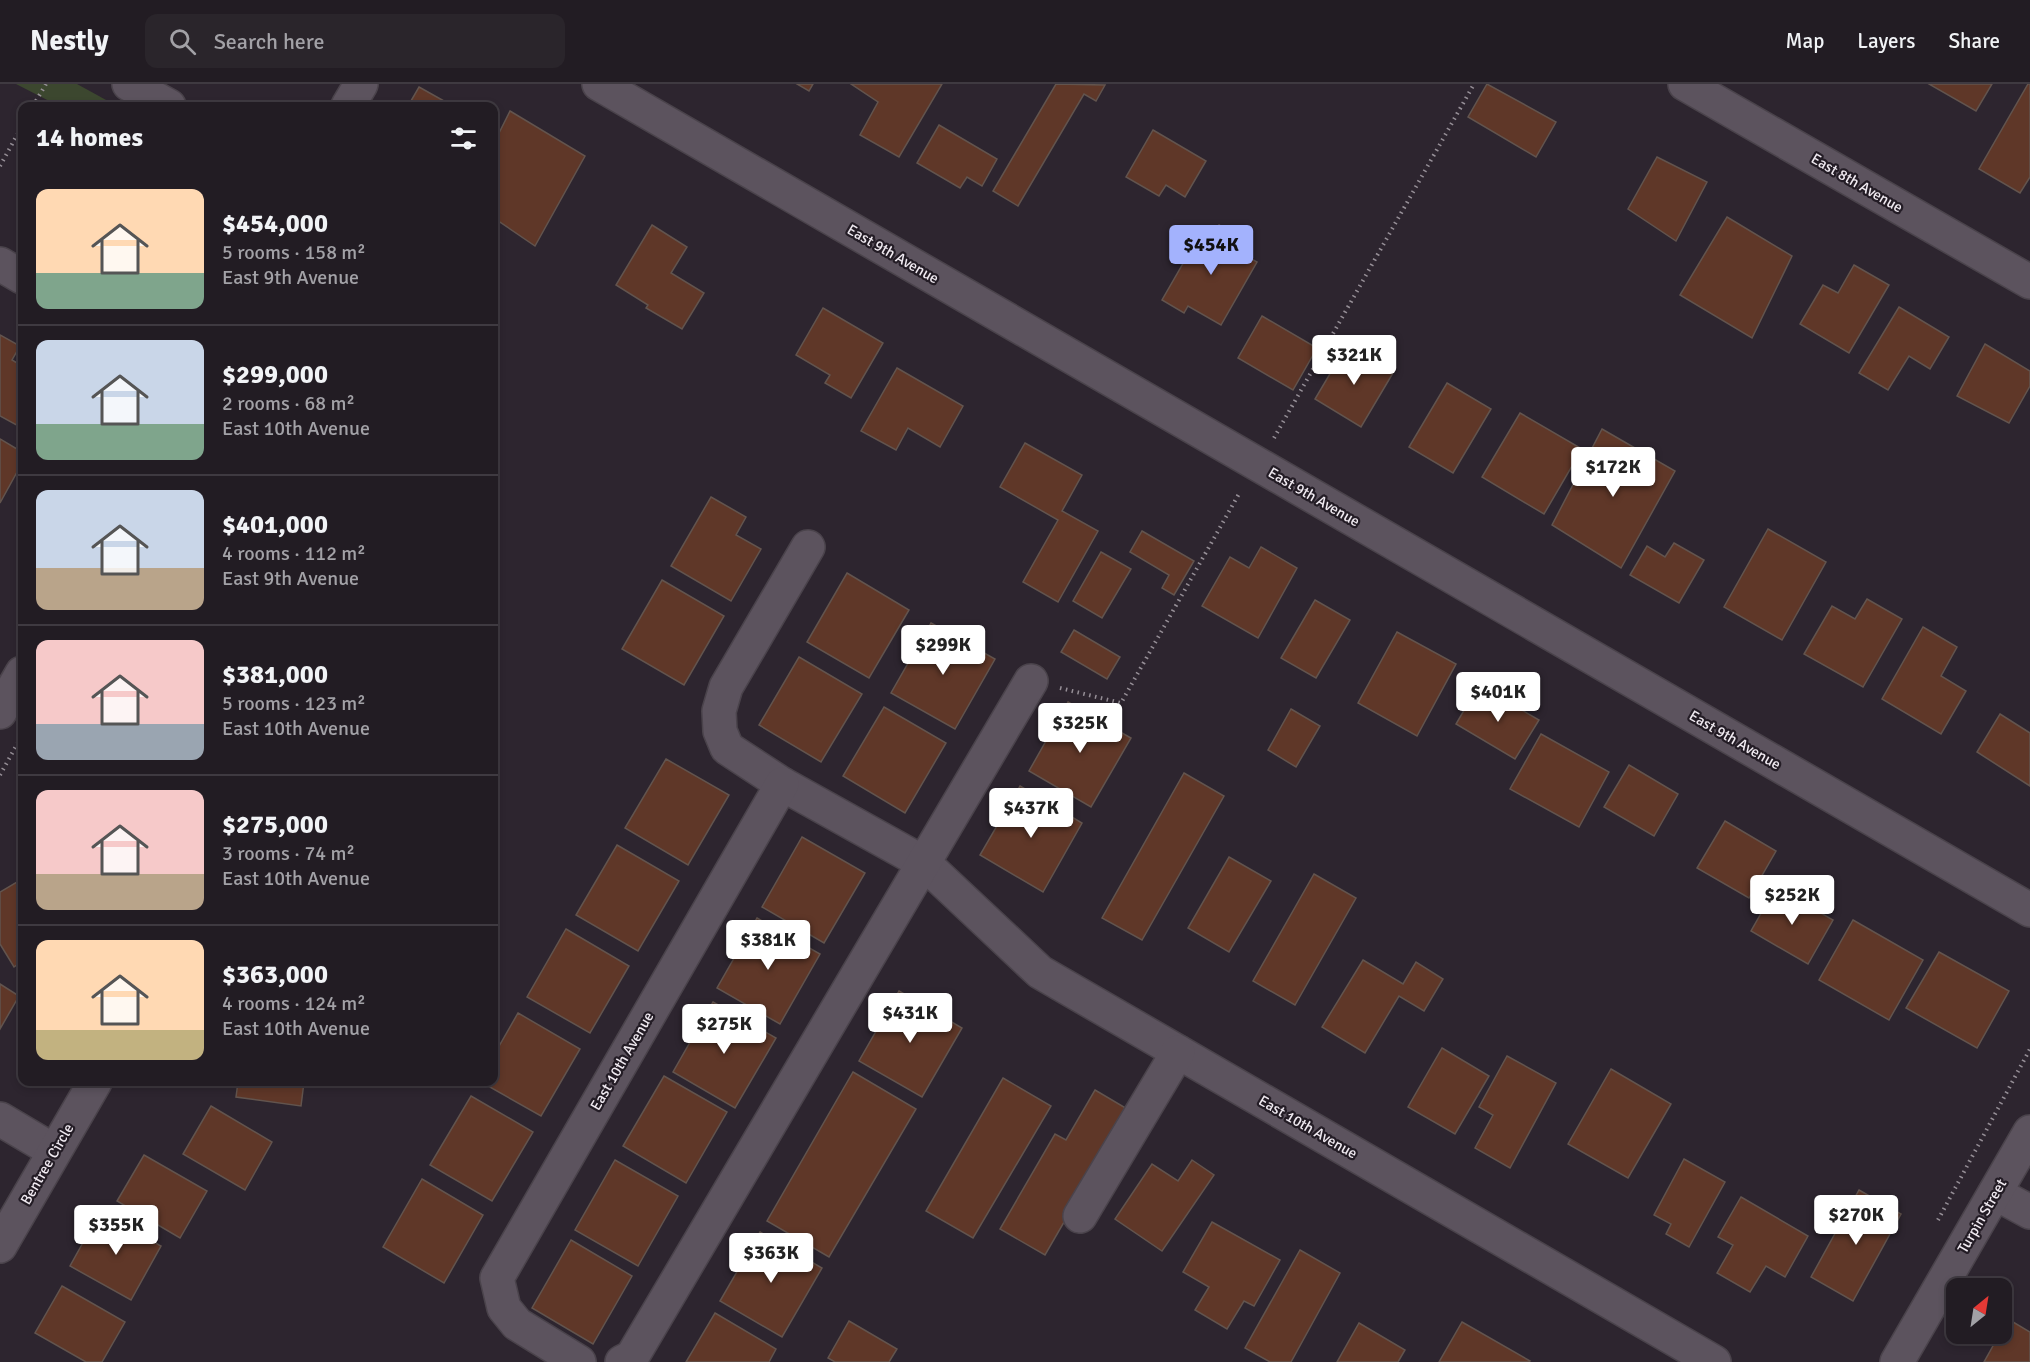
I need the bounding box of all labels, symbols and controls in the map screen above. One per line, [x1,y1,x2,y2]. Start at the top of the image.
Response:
search box [145,14,565,68]
text: Nestly [30,24,109,58]
icon: search [166,25,199,58]
text: Search here [214,28,325,55]
text: Map [1786,28,1824,54]
text: Layers [1857,28,1915,54]
text: Share [1948,28,2000,54]
text: 14 homes [36,122,143,154]
icon: filters [447,122,480,155]
street label: East 8th Avenue [1808,149,1906,217]
text: $454,000 [222,208,328,240]
icon: home [84,213,156,285]
street label: East 9th Avenue [844,220,942,288]
pin: $454K [1169,225,1253,276]
text: $454K [1183,232,1239,257]
text: 5 rooms · 158 m² [222,240,366,265]
text: East 9th Avenue [222,265,359,290]
pin: $321K [1312,335,1396,386]
text: $321K [1326,342,1382,367]
text: $299,000 [222,359,328,391]
icon: home [84,364,156,436]
text: 2 rooms · 68 m² [222,391,355,416]
text: East 10th Avenue [222,416,370,441]
pin: $172K [1571,447,1655,498]
text: $172K [1585,454,1641,479]
street label: East 9th Avenue [1265,463,1363,531]
text: $401,000 [222,509,328,541]
icon: home [84,514,156,586]
text: 4 rooms · 112 m² [222,541,366,566]
text: East 9th Avenue [222,566,359,591]
pin: $299K [901,625,985,676]
text: $299K [915,632,971,657]
text: $381,000 [222,659,328,691]
icon: home [84,664,156,736]
pin: $401K [1456,672,1540,723]
text: $401K [1470,679,1526,704]
text: 5 rooms · 123 m² [222,691,366,716]
pin: $325K [1038,703,1122,754]
street label: East 9th Avenue [1686,706,1784,774]
text: $325K [1052,710,1108,735]
text: East 10th Avenue [222,716,370,741]
pin: $437K [989,788,1073,839]
text: $437K [1003,795,1059,820]
text: $275,000 [222,809,328,841]
icon: home [84,814,156,886]
text: 3 rooms · 74 m² [222,841,355,866]
text: East 10th Avenue [222,866,370,891]
pin: $252K [1750,875,1834,926]
text: $252K [1764,882,1820,907]
pin: $381K [726,920,810,971]
text: $381K [740,927,796,952]
text: $363,000 [222,959,328,991]
icon: home [84,964,156,1036]
text: 4 rooms · 124 m² [222,991,366,1016]
pin: $431K [868,993,952,1044]
text: $431K [882,1000,938,1025]
pin: $275K [682,1004,766,1055]
street label: East 10th Avenue [586,1008,658,1114]
text: $275K [696,1011,752,1036]
text: East 10th Avenue [222,1016,370,1041]
street label: East 10th Avenue [1255,1091,1361,1163]
street label: Bentree Circle [17,1120,77,1208]
street label: Turpin Street [1954,1176,2010,1256]
pin: $270K [1814,1195,1898,1246]
text: $270K [1828,1202,1884,1227]
pin: $355K [74,1205,158,1256]
text: $355K [88,1212,144,1237]
pin: $363K [729,1233,813,1284]
text: $363K [743,1240,799,1265]
north arrow [1946,1278,2012,1344]
map controls [1946,1278,2012,1344]

